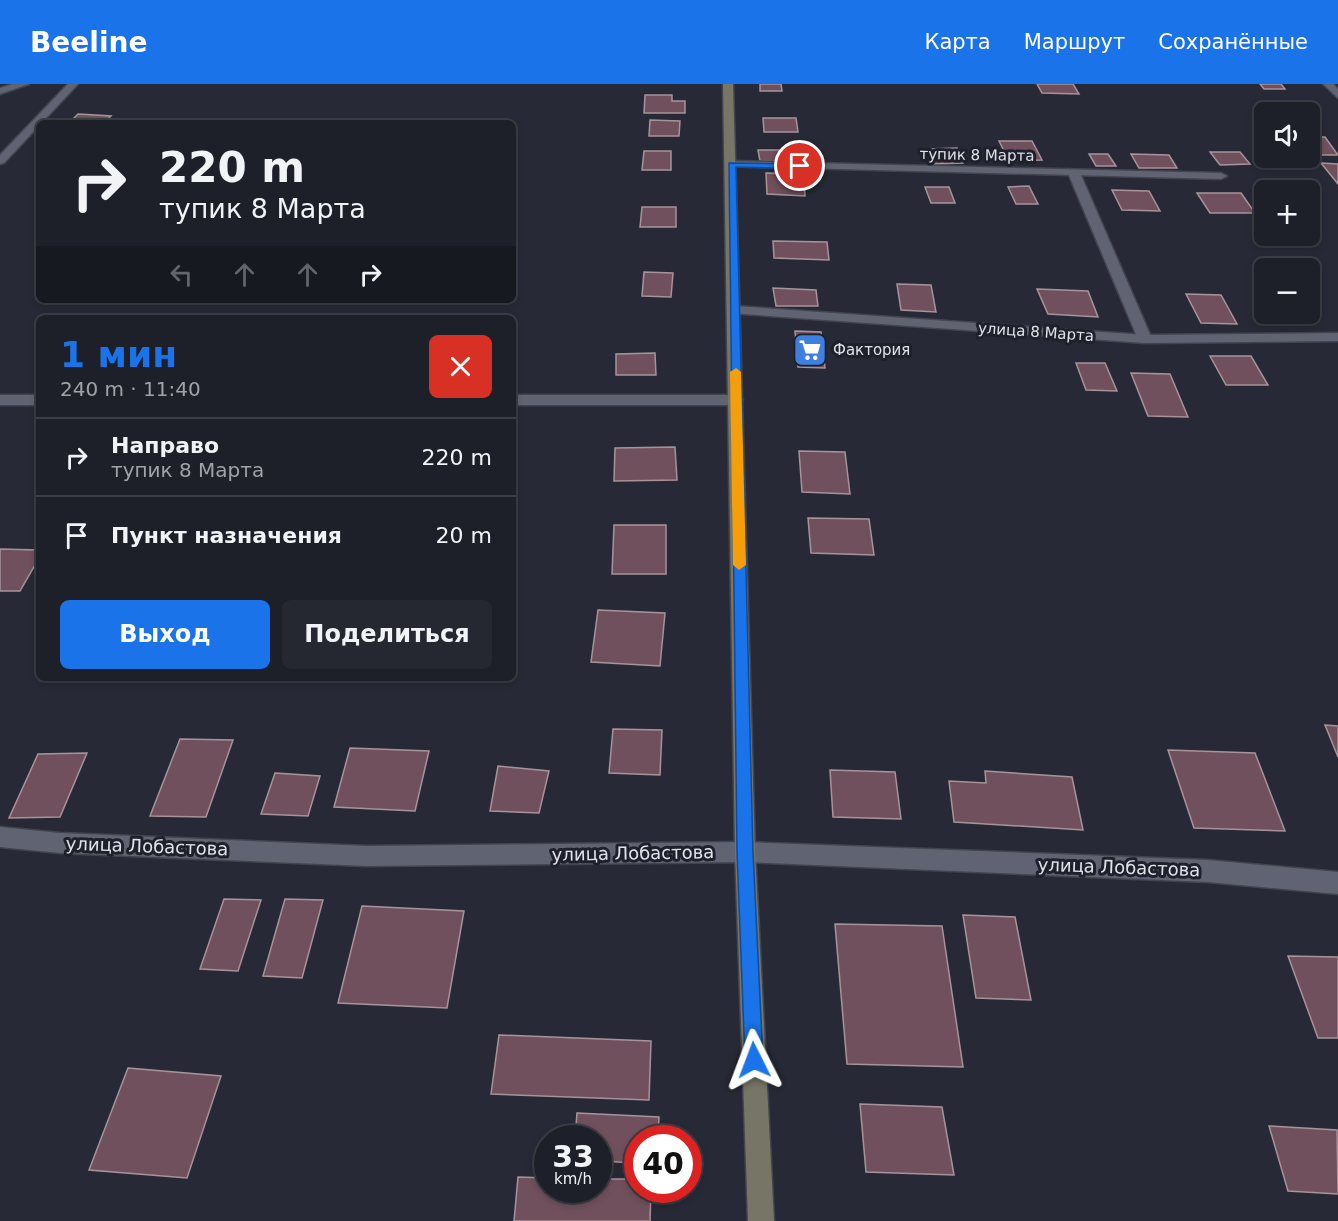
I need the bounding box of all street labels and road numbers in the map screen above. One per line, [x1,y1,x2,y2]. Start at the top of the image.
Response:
street label: тупик 8 Марта [919,145,1035,165]
street label: улица 8 Марта [977,319,1095,345]
street label: улица Лобастова [65,833,229,859]
street label: улица Лобастова [552,841,714,865]
street label: улица Лобастова [1037,854,1201,880]

